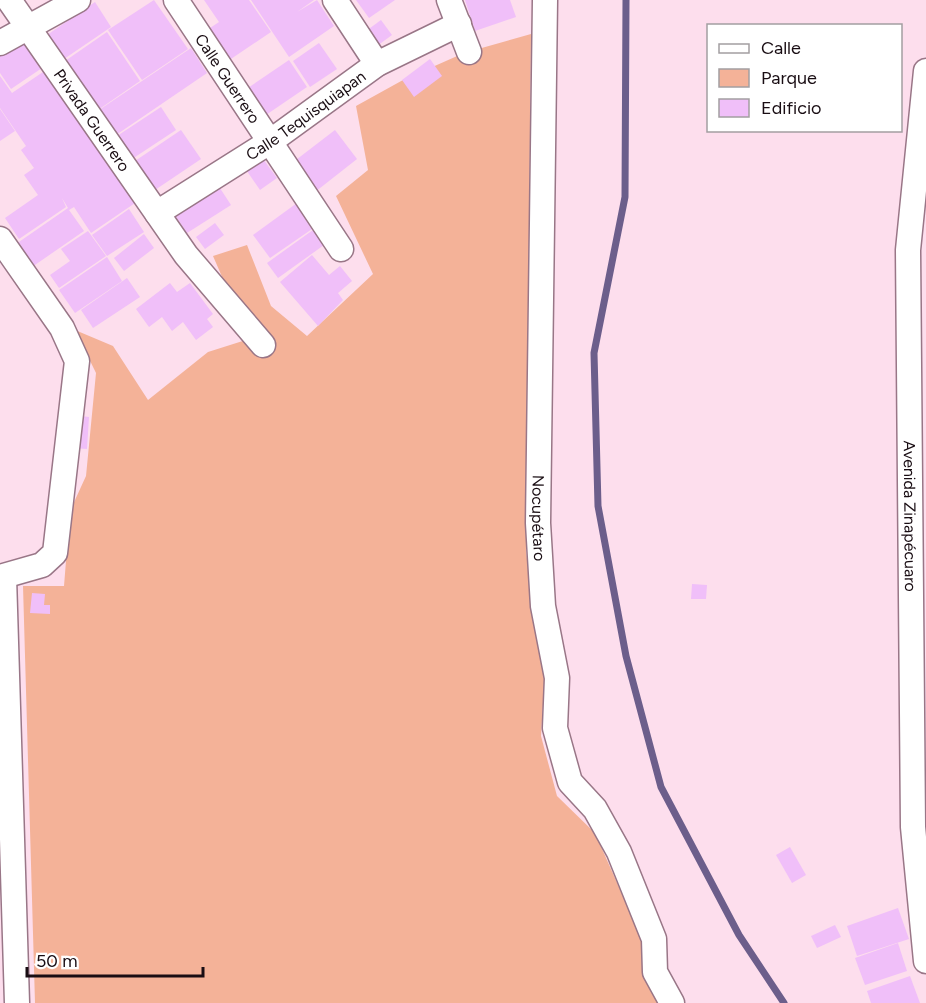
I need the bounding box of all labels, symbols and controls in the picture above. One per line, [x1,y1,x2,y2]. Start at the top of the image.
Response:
legend [707,24,902,132]
street label: Calle Guerrero [191,30,264,127]
text: Calle [761,37,801,59]
street label: Privada Guerrero [50,65,134,175]
street label: Calle Tequisquiapan [242,66,369,164]
text: Parque [761,67,817,89]
text: Edificio [761,97,822,119]
street label: Avenida Zinapécuaro [900,440,920,592]
street label: Nocupétaro [528,475,550,562]
scale bar [27,940,202,978]
text: 50 m [36,950,78,972]

